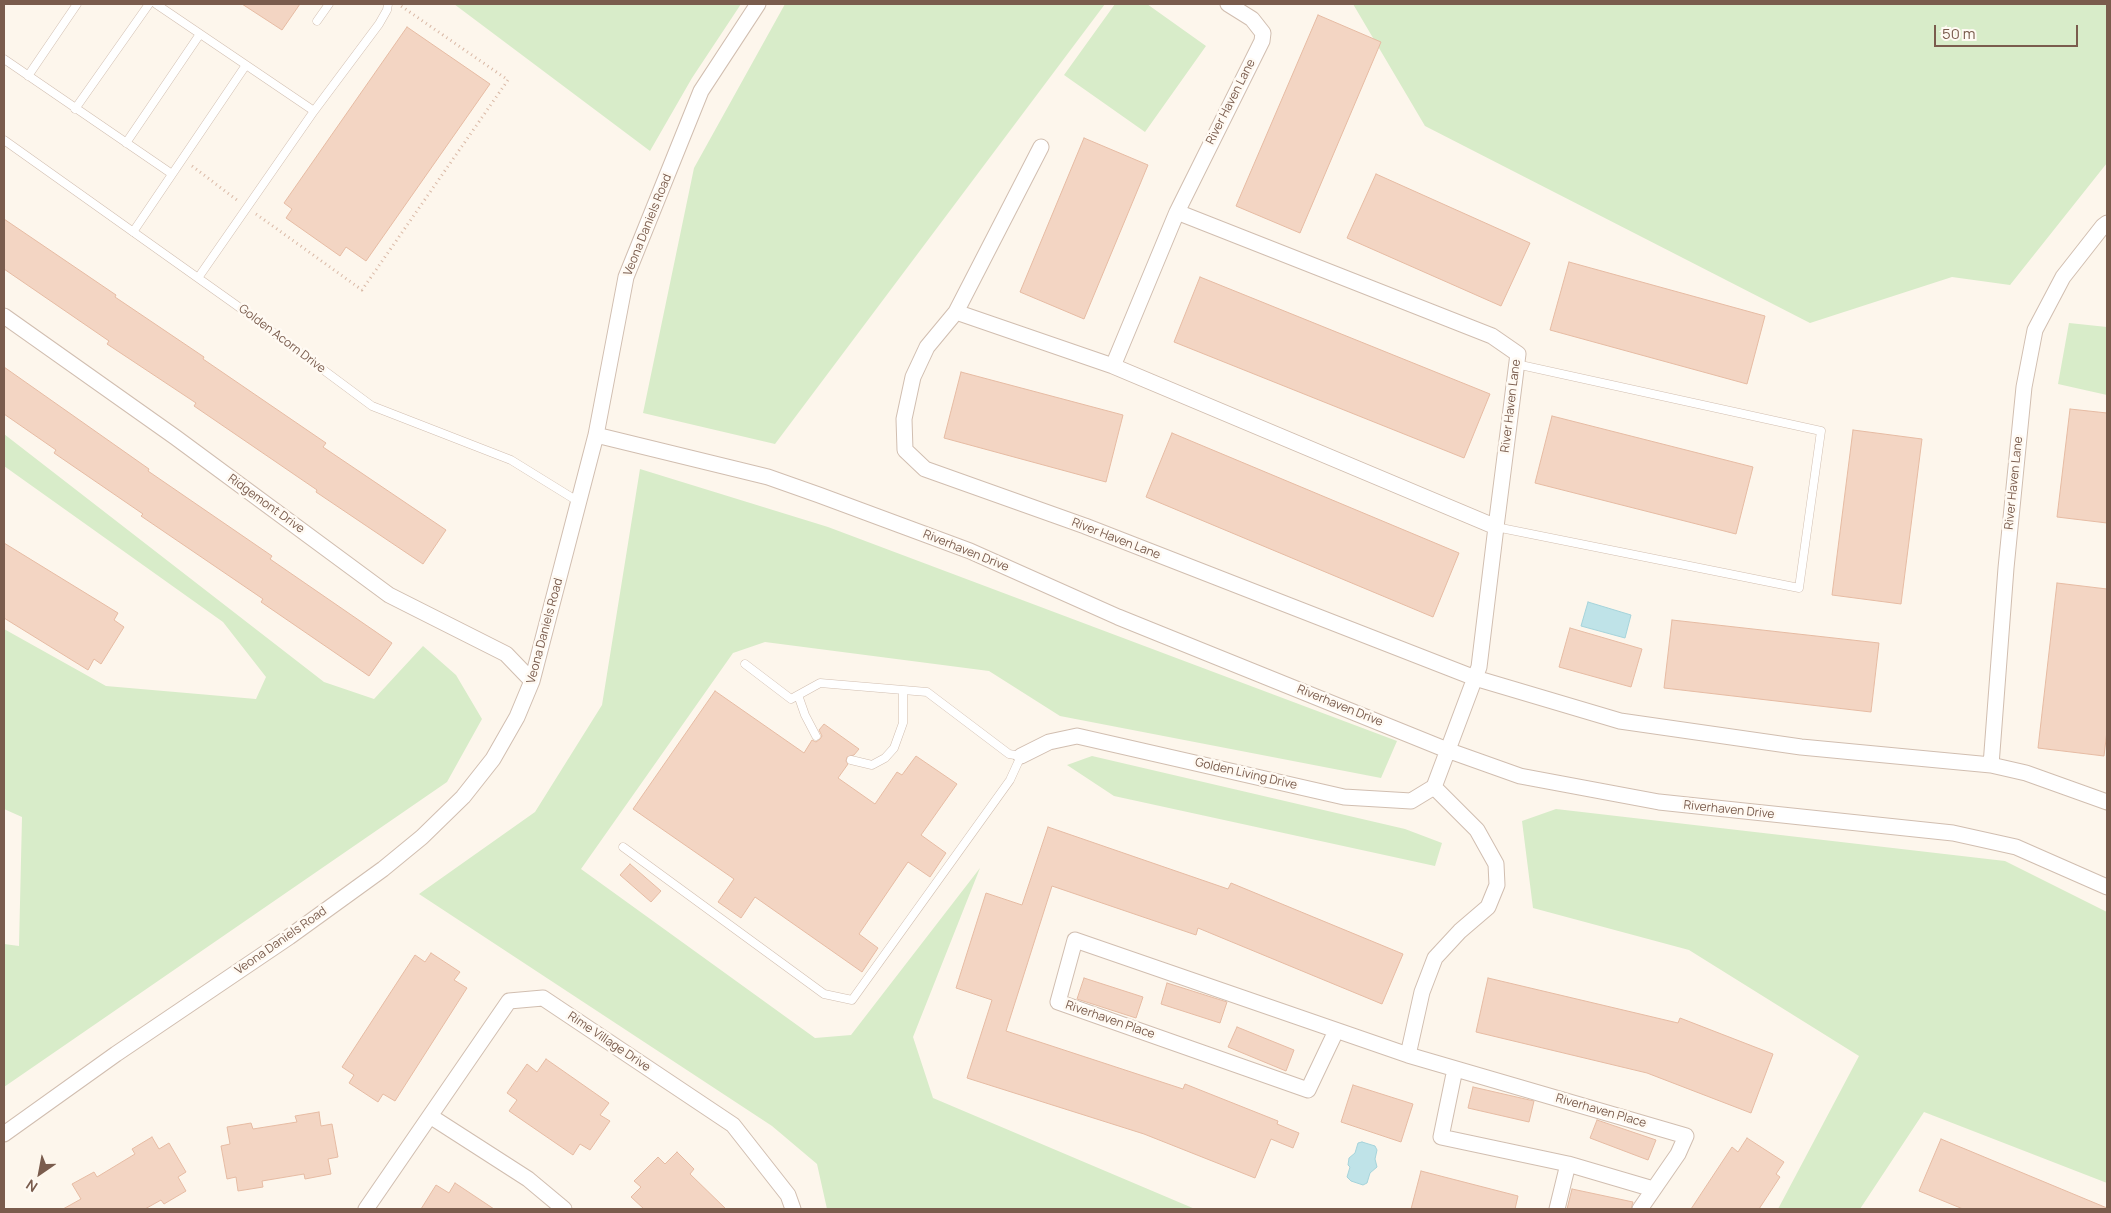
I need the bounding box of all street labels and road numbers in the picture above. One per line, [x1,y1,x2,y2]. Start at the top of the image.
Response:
street label: River Haven Lane [1203,57,1259,147]
street label: Veona Daniels Road [621,172,675,278]
street label: Golden Acorn Drive [236,302,328,376]
street label: River Haven Lane [1498,359,1524,453]
street label: River Haven Lane [2002,436,2026,530]
street label: Ridgemont Drive [225,471,307,537]
street label: River Haven Lane [1070,515,1162,563]
street label: Riverhaven Drive [921,527,1011,575]
street label: Veona Daniels Road [524,577,566,685]
street label: Riverhaven Drive [1295,682,1385,730]
street label: Golden Living Drive [1194,755,1298,793]
street label: Riverhaven Drive [1683,798,1775,822]
street label: Veona Daniels Road [232,904,330,978]
street label: Riverhaven Place [1063,998,1157,1042]
street label: Rime Village Drive [565,1009,653,1075]
street label: Riverhaven Place [1554,1091,1648,1131]

